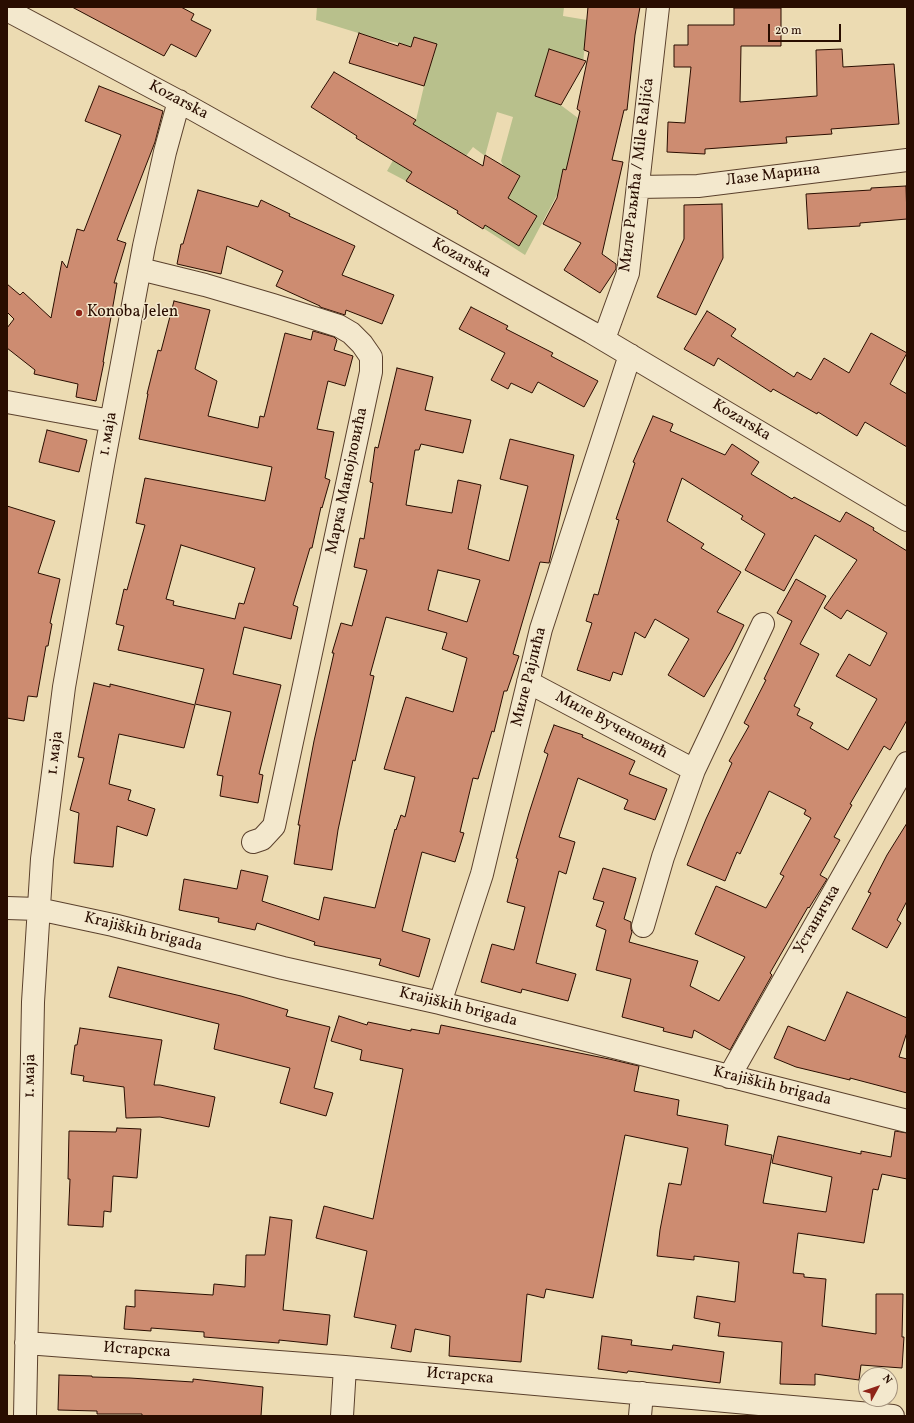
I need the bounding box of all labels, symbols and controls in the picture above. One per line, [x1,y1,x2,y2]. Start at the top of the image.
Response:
scale bar [770,16,843,42]
text: 20 m [775,23,802,39]
street label: Kozarska [145,77,211,125]
street label: Миле Раљића / Mile Raljića [617,77,659,273]
street label: Лазе Марина [724,161,822,191]
street label: Kozarska [428,235,494,283]
place label: Konoba Jelen [87,303,178,323]
marker: Konoba Jelen [74,308,84,318]
street label: Kozarska [708,396,774,446]
street label: Марка Манојловића [323,406,373,556]
street label: 1. маја [96,410,122,458]
street label: Миле Рајлића [508,625,552,729]
street label: Миле Вученовић [551,688,671,764]
street label: 1. маја [44,730,68,776]
street label: Устаничка [791,882,845,958]
street label: Krajiških brigada [82,909,204,957]
street label: Krajiških brigada [397,984,519,1032]
street label: 1. маја [21,1054,41,1098]
street label: Krajiških brigada [711,1063,833,1111]
street label: Истарска [103,1339,171,1363]
street label: Истарска [425,1364,495,1390]
north arrow [858,1367,898,1407]
text: N [878,1372,895,1387]

